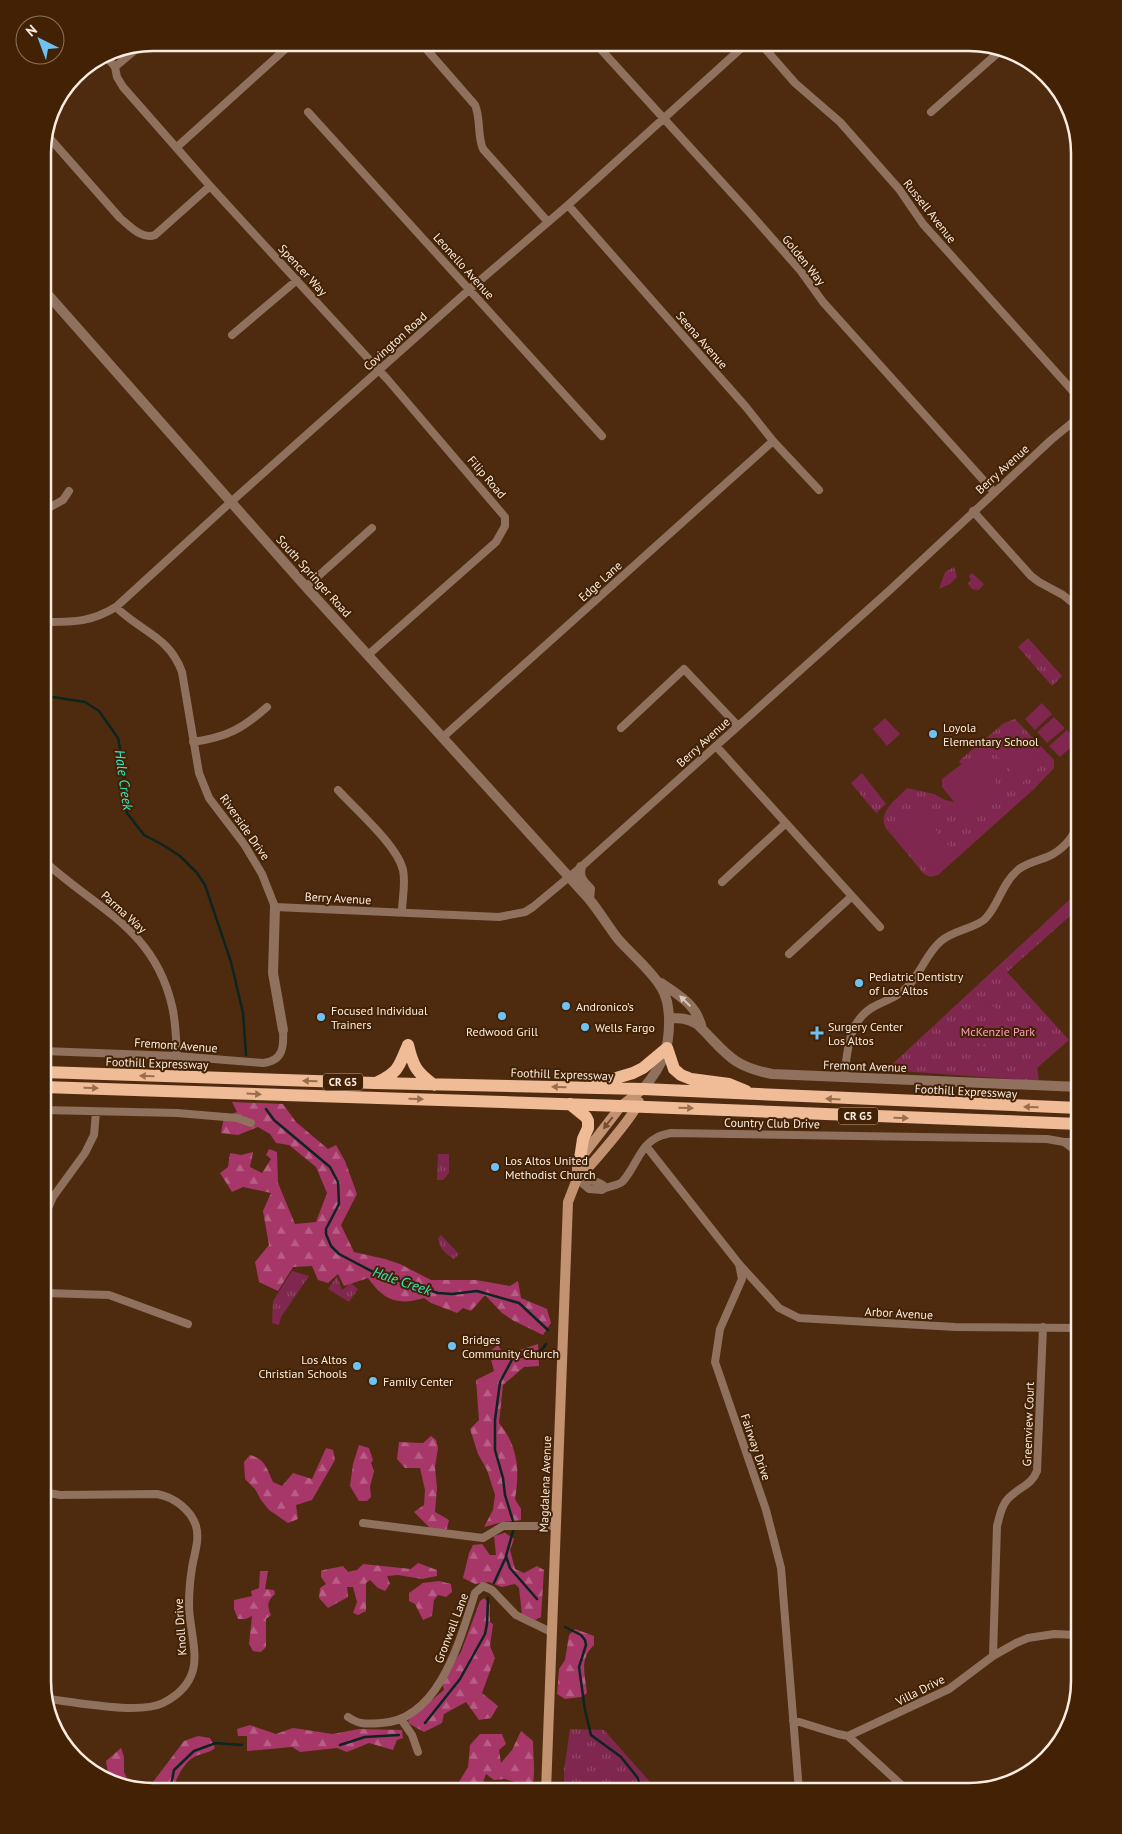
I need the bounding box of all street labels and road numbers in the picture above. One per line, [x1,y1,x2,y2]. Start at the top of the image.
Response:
street label: Russell Avenue [900,176,960,246]
street label: Leonello Avenue [430,230,498,302]
street label: Golden Way [779,232,829,288]
street label: Spencer Way [275,241,331,299]
street label: Seena Avenue [673,308,731,372]
street label: Covington Road [360,309,430,373]
street label: Berry Avenue [972,441,1032,497]
street label: Filip Road [465,453,509,501]
street label: South Springer Road [273,532,355,620]
street label: Edge Lane [575,558,625,604]
street label: Berry Avenue [673,714,733,770]
street label: Riverside Drive [217,791,273,863]
street label: Parma Way [98,888,150,937]
street label: Berry Avenue [304,889,372,907]
street label: Fremont Avenue [134,1035,218,1055]
street label: Foothill Expressway [105,1054,209,1072]
street label: Fremont Avenue [823,1057,907,1075]
street label: Foothill Expressway [510,1065,614,1083]
road number: CR G5 [323,1074,363,1090]
street label: Foothill Expressway [914,1081,1018,1101]
road number: CR G5 [838,1108,878,1124]
street label: Country Club Drive [724,1115,820,1131]
street label: Arbor Avenue [864,1304,934,1322]
street label: Greenview Court [1019,1381,1037,1467]
street label: Fairway Drive [738,1412,774,1482]
street label: Magdalena Avenue [536,1435,554,1533]
street label: Gronwall Lane [431,1591,471,1665]
street label: Knoll Drive [171,1598,189,1656]
street label: Villa Drive [892,1671,947,1709]

